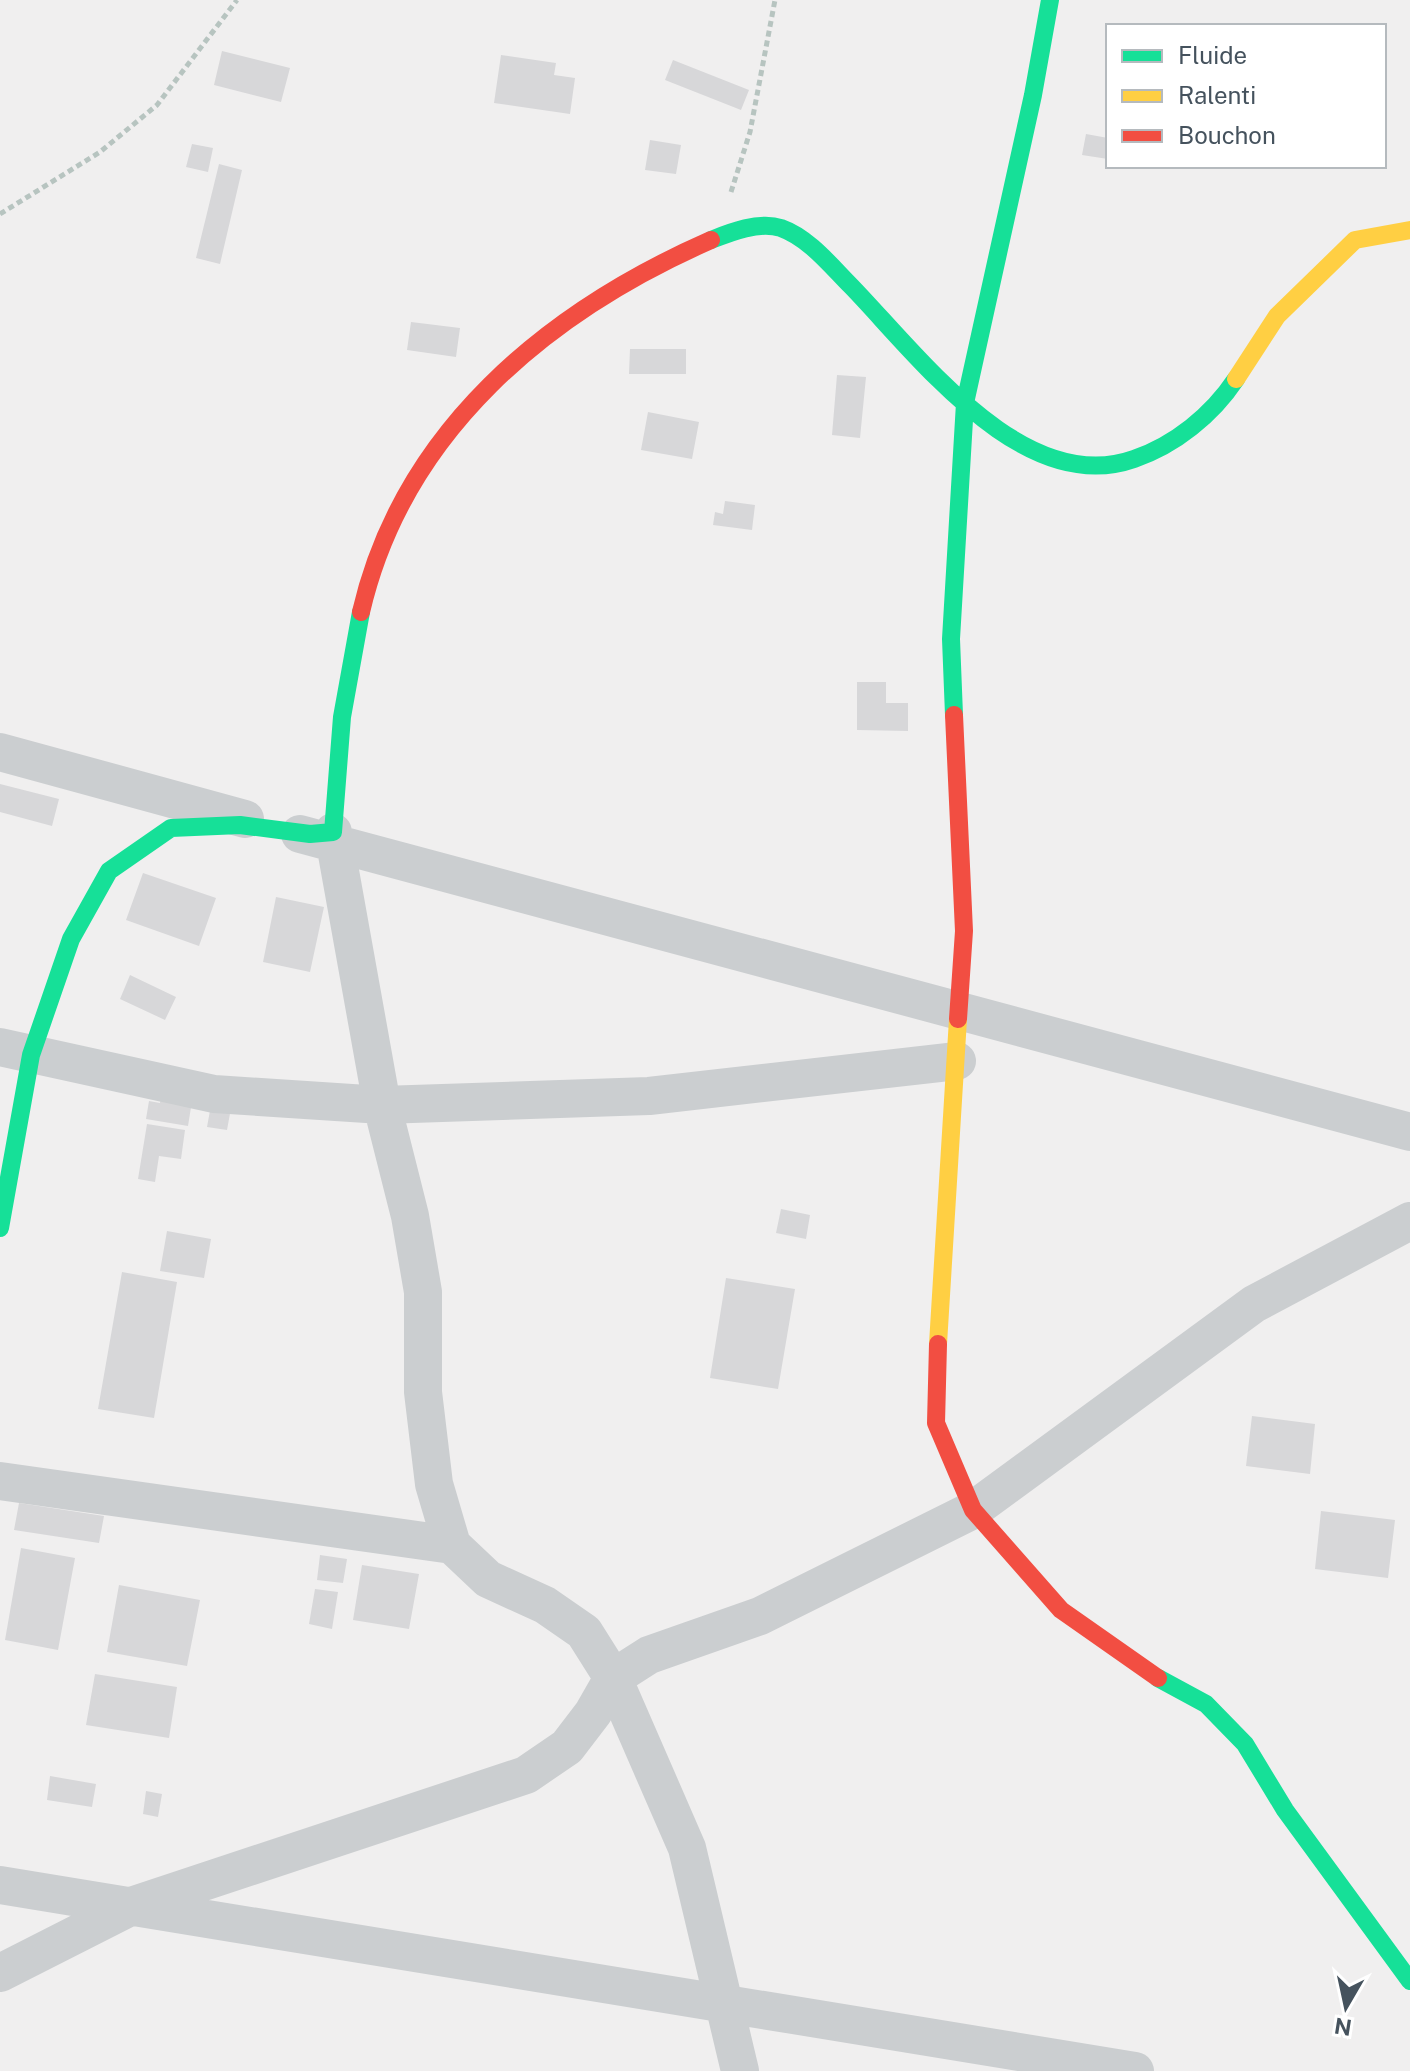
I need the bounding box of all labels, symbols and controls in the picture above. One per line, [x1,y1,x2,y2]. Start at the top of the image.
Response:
legend [1106,24,1386,168]
text: Fluide [1178,41,1247,69]
text: Ralenti [1178,81,1256,109]
text: Bouchon [1178,121,1276,149]
north arrow [1306,1967,1386,2047]
text: N [1332,2013,1353,2041]

